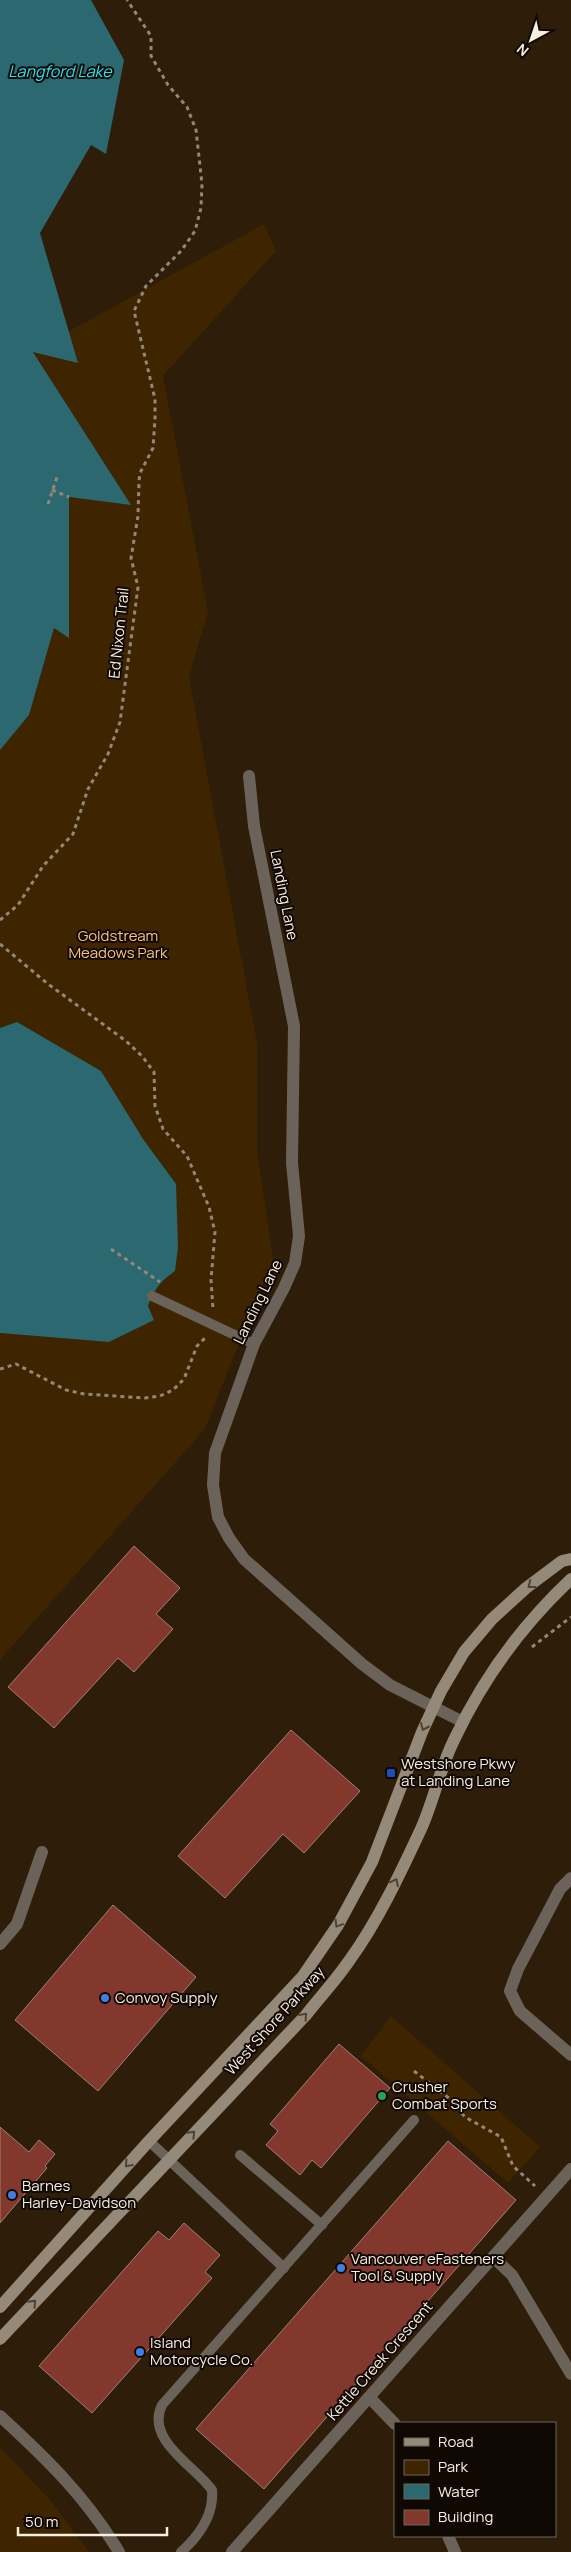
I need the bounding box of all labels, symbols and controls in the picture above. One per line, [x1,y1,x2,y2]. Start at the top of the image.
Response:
north arrow [506,15,556,65]
text: N [512,40,532,61]
water label: Langford Lake [8,60,113,82]
street label: Ed Nixon Trail [103,586,134,679]
street label: Landing Lane [265,848,304,942]
park label: Goldstream Meadows Park [69,925,168,963]
street label: Landing Lane [228,1256,287,1348]
one-way arrow [527,1579,536,1588]
one-way arrow [420,1722,431,1731]
place label: Westshore Pkwy at Landing Lane [401,1753,515,1791]
marker: Westshore Pkwy at Landing Lane [385,1767,397,1779]
one-way arrow [389,1878,399,1887]
one-way arrow [335,1918,345,1927]
street label: West Shore Parkway [220,1962,329,2080]
place label: Convoy Supply [115,1987,218,2008]
marker: Convoy Supply [99,1992,111,2004]
one-way arrow [298,2013,307,2022]
place label: Crusher Combat Sports [392,2076,497,2114]
marker: Crusher Combat Sports [376,2090,388,2102]
one-way arrow [186,2130,195,2139]
one-way arrow [125,2159,134,2168]
place label: Barnes Harley-Davidson [22,2175,136,2213]
marker: Barnes Harley-Davidson [6,2189,18,2201]
place label: Vancouver eFasteners Tool & Supply [351,2248,504,2286]
marker: Vancouver eFasteners Tool & Supply [335,2262,347,2274]
street label: Kettle Creek Crescent [322,2297,437,2425]
one-way arrow [27,2300,36,2309]
place label: Island Motorcycle Co. [150,2332,253,2370]
marker: Island Motorcycle Co. [134,2346,146,2358]
legend [394,2422,556,2537]
text: Road [438,2431,474,2452]
text: Park [438,2456,468,2477]
text: Water [438,2481,480,2502]
scale bar [18,2504,166,2536]
text: Building [438,2506,493,2527]
text: 50 m [25,2511,59,2532]

